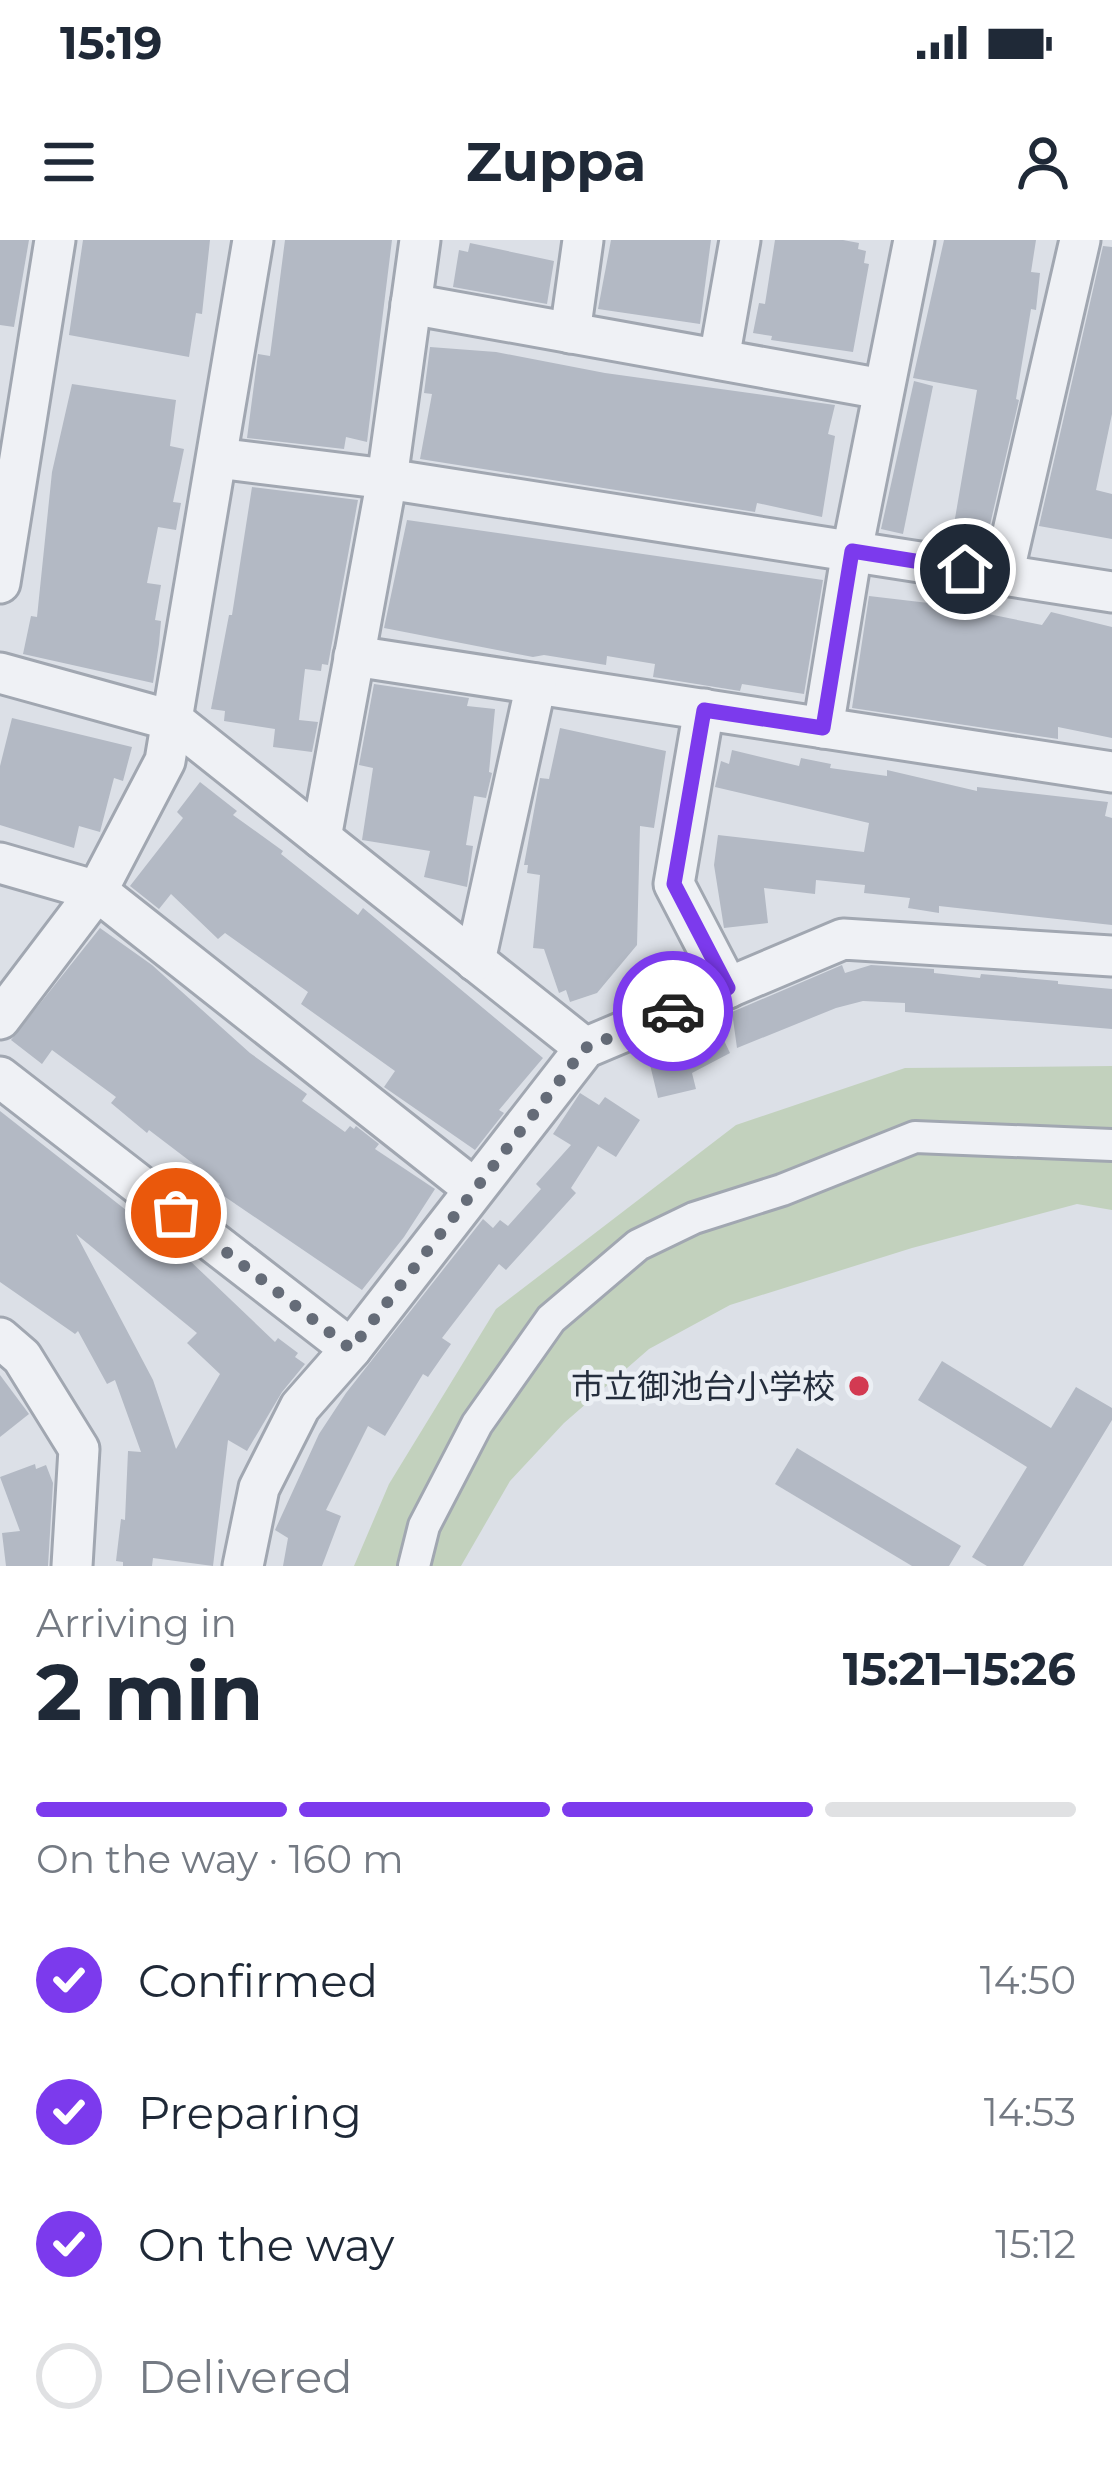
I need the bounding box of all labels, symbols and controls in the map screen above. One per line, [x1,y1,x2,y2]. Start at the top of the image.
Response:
text: 15:19 [60,15,163,70]
icon: menu [36,129,102,195]
text: Zuppa [466,129,646,195]
icon: person [1010,129,1076,195]
pin [914,518,1016,620]
icon: home [932,536,998,602]
courier [613,951,733,1071]
icon: car [640,978,706,1044]
pin [125,1162,227,1264]
icon: bag [143,1180,209,1246]
place label: 市立御池台小学校 [571,1366,835,1406]
marker: 市立御池台小学校 [846,1373,872,1399]
text: Arriving in [36,1599,237,1647]
text: 15:21–15:26 [843,1641,1076,1696]
text: 2 min [36,1644,263,1740]
text: On the way · 160 m [36,1835,404,1883]
icon: check [36,1947,102,2013]
text: Confirmed [138,1953,378,2008]
text: 14:50 [980,1956,1076,2004]
icon: check [36,2079,102,2145]
text: Preparing [138,2085,362,2140]
text: 14:53 [984,2088,1076,2136]
icon: check [36,2211,102,2277]
text: On the way [138,2217,394,2272]
text: 15:12 [995,2220,1076,2268]
text: Delivered [138,2349,353,2404]

